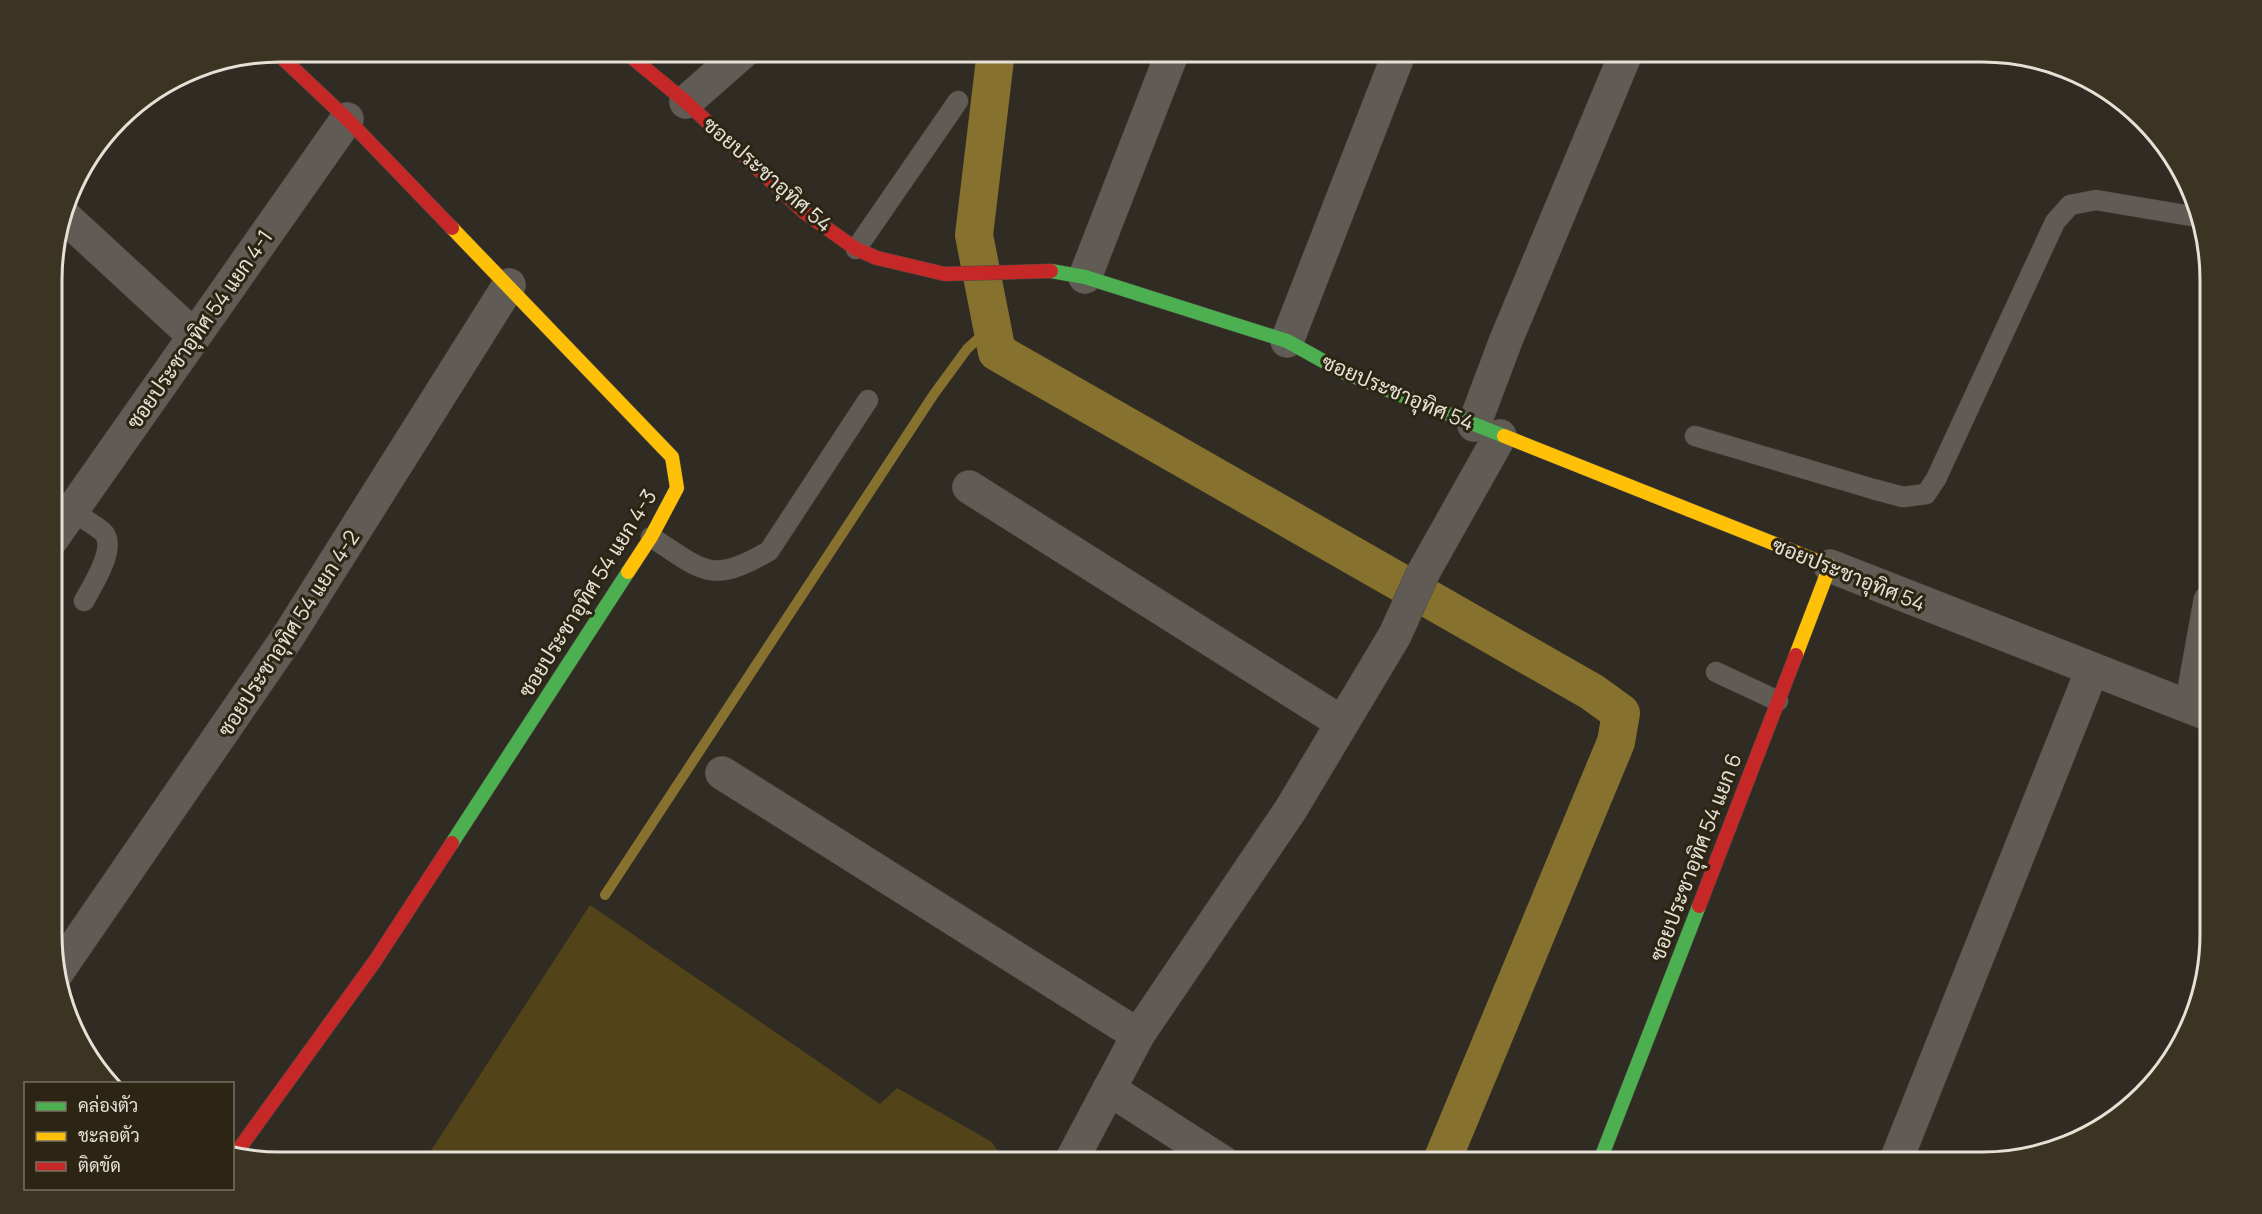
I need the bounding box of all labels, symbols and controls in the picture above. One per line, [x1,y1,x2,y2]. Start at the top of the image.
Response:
street label: ซอยประชาอุทิศ 54 [697,110,839,239]
street label: ซอยประชาอุทิศ 54 แยก 4-1 [120,224,279,435]
street label: ซอยประชาอุทิศ 54 [1317,347,1478,438]
street label: ซอยประชาอุทิศ 54 แยก 4-3 [511,484,663,703]
street label: ซอยประชาอุทิศ 54 แยก 4-2 [211,524,366,742]
street label: ซอยประชาอุทิศ 54 [1768,531,1930,618]
street label: ซอยประชาอุทิศ 54 แยก 6 [1642,749,1749,965]
legend [24,1082,234,1190]
text: คล่องตัว [78,1093,138,1117]
text: ชะลอตัว [78,1123,140,1147]
text: ติดขัด [78,1153,121,1177]

